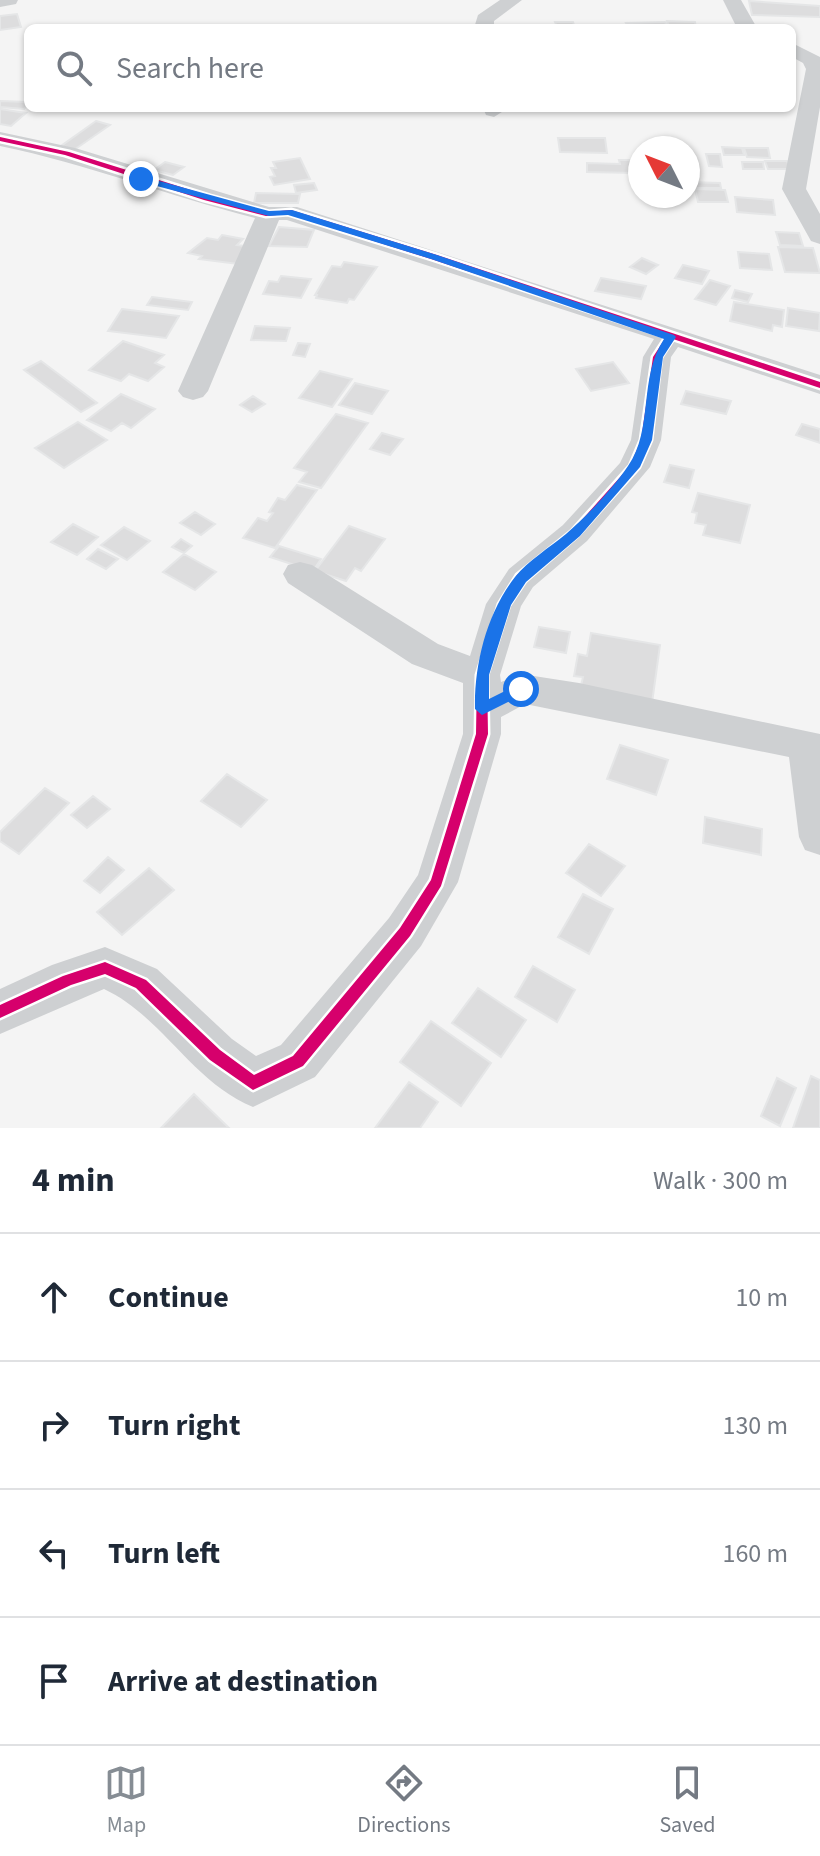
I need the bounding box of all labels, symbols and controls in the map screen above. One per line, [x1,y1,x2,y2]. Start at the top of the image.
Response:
search box [24,24,796,112]
icon: search [52,46,96,90]
text: Search here [116,47,264,90]
north arrow [628,136,700,208]
route end [123,161,159,197]
route start [503,671,539,707]
text: 4 min [32,1156,115,1205]
text: Walk · 300 m [653,1162,788,1199]
icon: ahead [32,1275,76,1319]
text: Continue [108,1276,229,1319]
text: 10 m [735,1279,788,1316]
icon: right [32,1403,76,1447]
text: Turn right [108,1404,240,1447]
text: 130 m [722,1407,788,1444]
icon: left [32,1531,76,1575]
text: Turn left [108,1532,220,1575]
text: 160 m [722,1535,788,1572]
icon: arrive [32,1659,76,1703]
text: Arrive at destination [108,1660,378,1703]
tab: Map [104,1761,148,1841]
tab: Directions [357,1761,450,1841]
tab: Saved [659,1761,716,1841]

